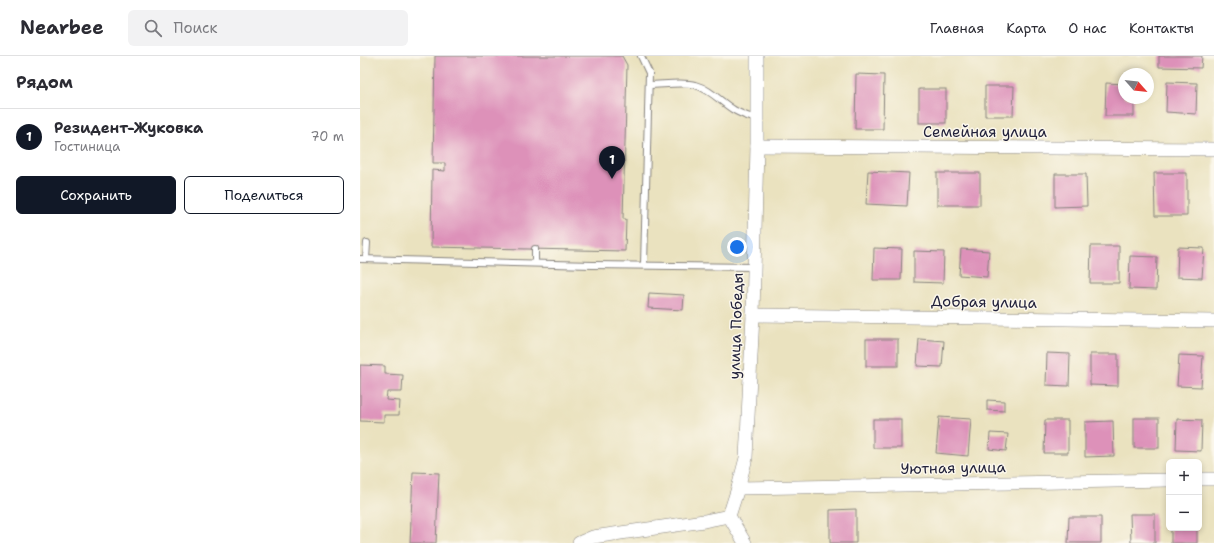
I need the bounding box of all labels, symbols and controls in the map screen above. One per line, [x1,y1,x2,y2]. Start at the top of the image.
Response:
search box [128,10,408,46]
text: Nearbee [20,15,104,40]
icon: search [142,17,164,39]
text: Поиск [174,18,217,38]
text: Главная [930,19,984,37]
text: Карта [1006,19,1046,37]
text: О нас [1068,19,1107,37]
text: Контакты [1129,19,1194,37]
north arrow [1118,68,1154,104]
text: Рядом [16,71,73,93]
text: Резидент-Жуковка [54,118,203,138]
street label: Семейная улица [923,122,1048,142]
text: 1 [26,128,32,145]
text: 70 m [310,128,344,145]
text: Гостиница [54,138,120,155]
pin: 1 [599,146,625,179]
button: Сохранить [16,176,176,214]
button: Поделиться [184,176,344,214]
your location [727,237,747,257]
street label: улица Победы [724,272,748,380]
street label: Добрая улица [931,291,1038,313]
street label: Уютная улица [900,457,1007,479]
map controls [1166,459,1202,531]
button: + [1166,459,1202,495]
button: − [1166,495,1202,531]

